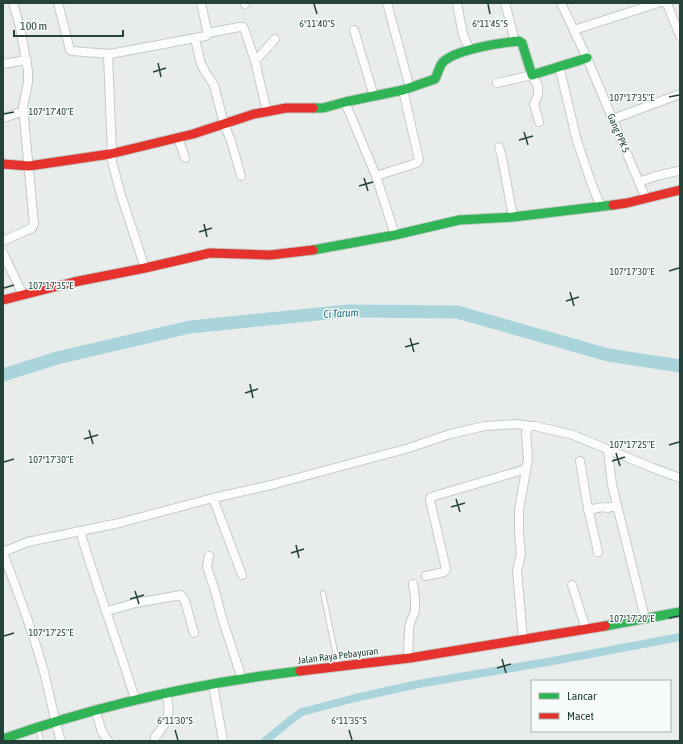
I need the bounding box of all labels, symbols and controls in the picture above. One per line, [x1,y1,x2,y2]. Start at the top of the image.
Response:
scale bar [14,12,123,38]
text: 6°11'40"S [299,18,335,29]
text: 6°11'45"S [472,18,508,29]
text: 100 m [20,19,47,33]
text: 107°17'35"E [610,92,655,103]
text: 107°17'40"E [29,106,74,117]
street label: Gang PPK 5 [605,112,632,155]
text: 107°17'30"E [610,266,655,277]
text: 107°17'35"E [29,280,74,291]
water label: Ci Tarum [323,306,359,320]
text: 107°17'25"E [610,439,655,450]
text: 107°17'30"E [29,454,74,465]
text: 107°17'20"E [610,613,655,624]
text: 107°17'25"E [29,627,74,638]
street label: Jalan Raya Pebayuran [297,645,379,666]
legend [531,680,671,732]
text: Lancar [567,689,597,703]
text: Macet [567,709,595,723]
text: 6°11'30"S [157,715,193,726]
text: 6°11'35"S [331,715,367,726]

